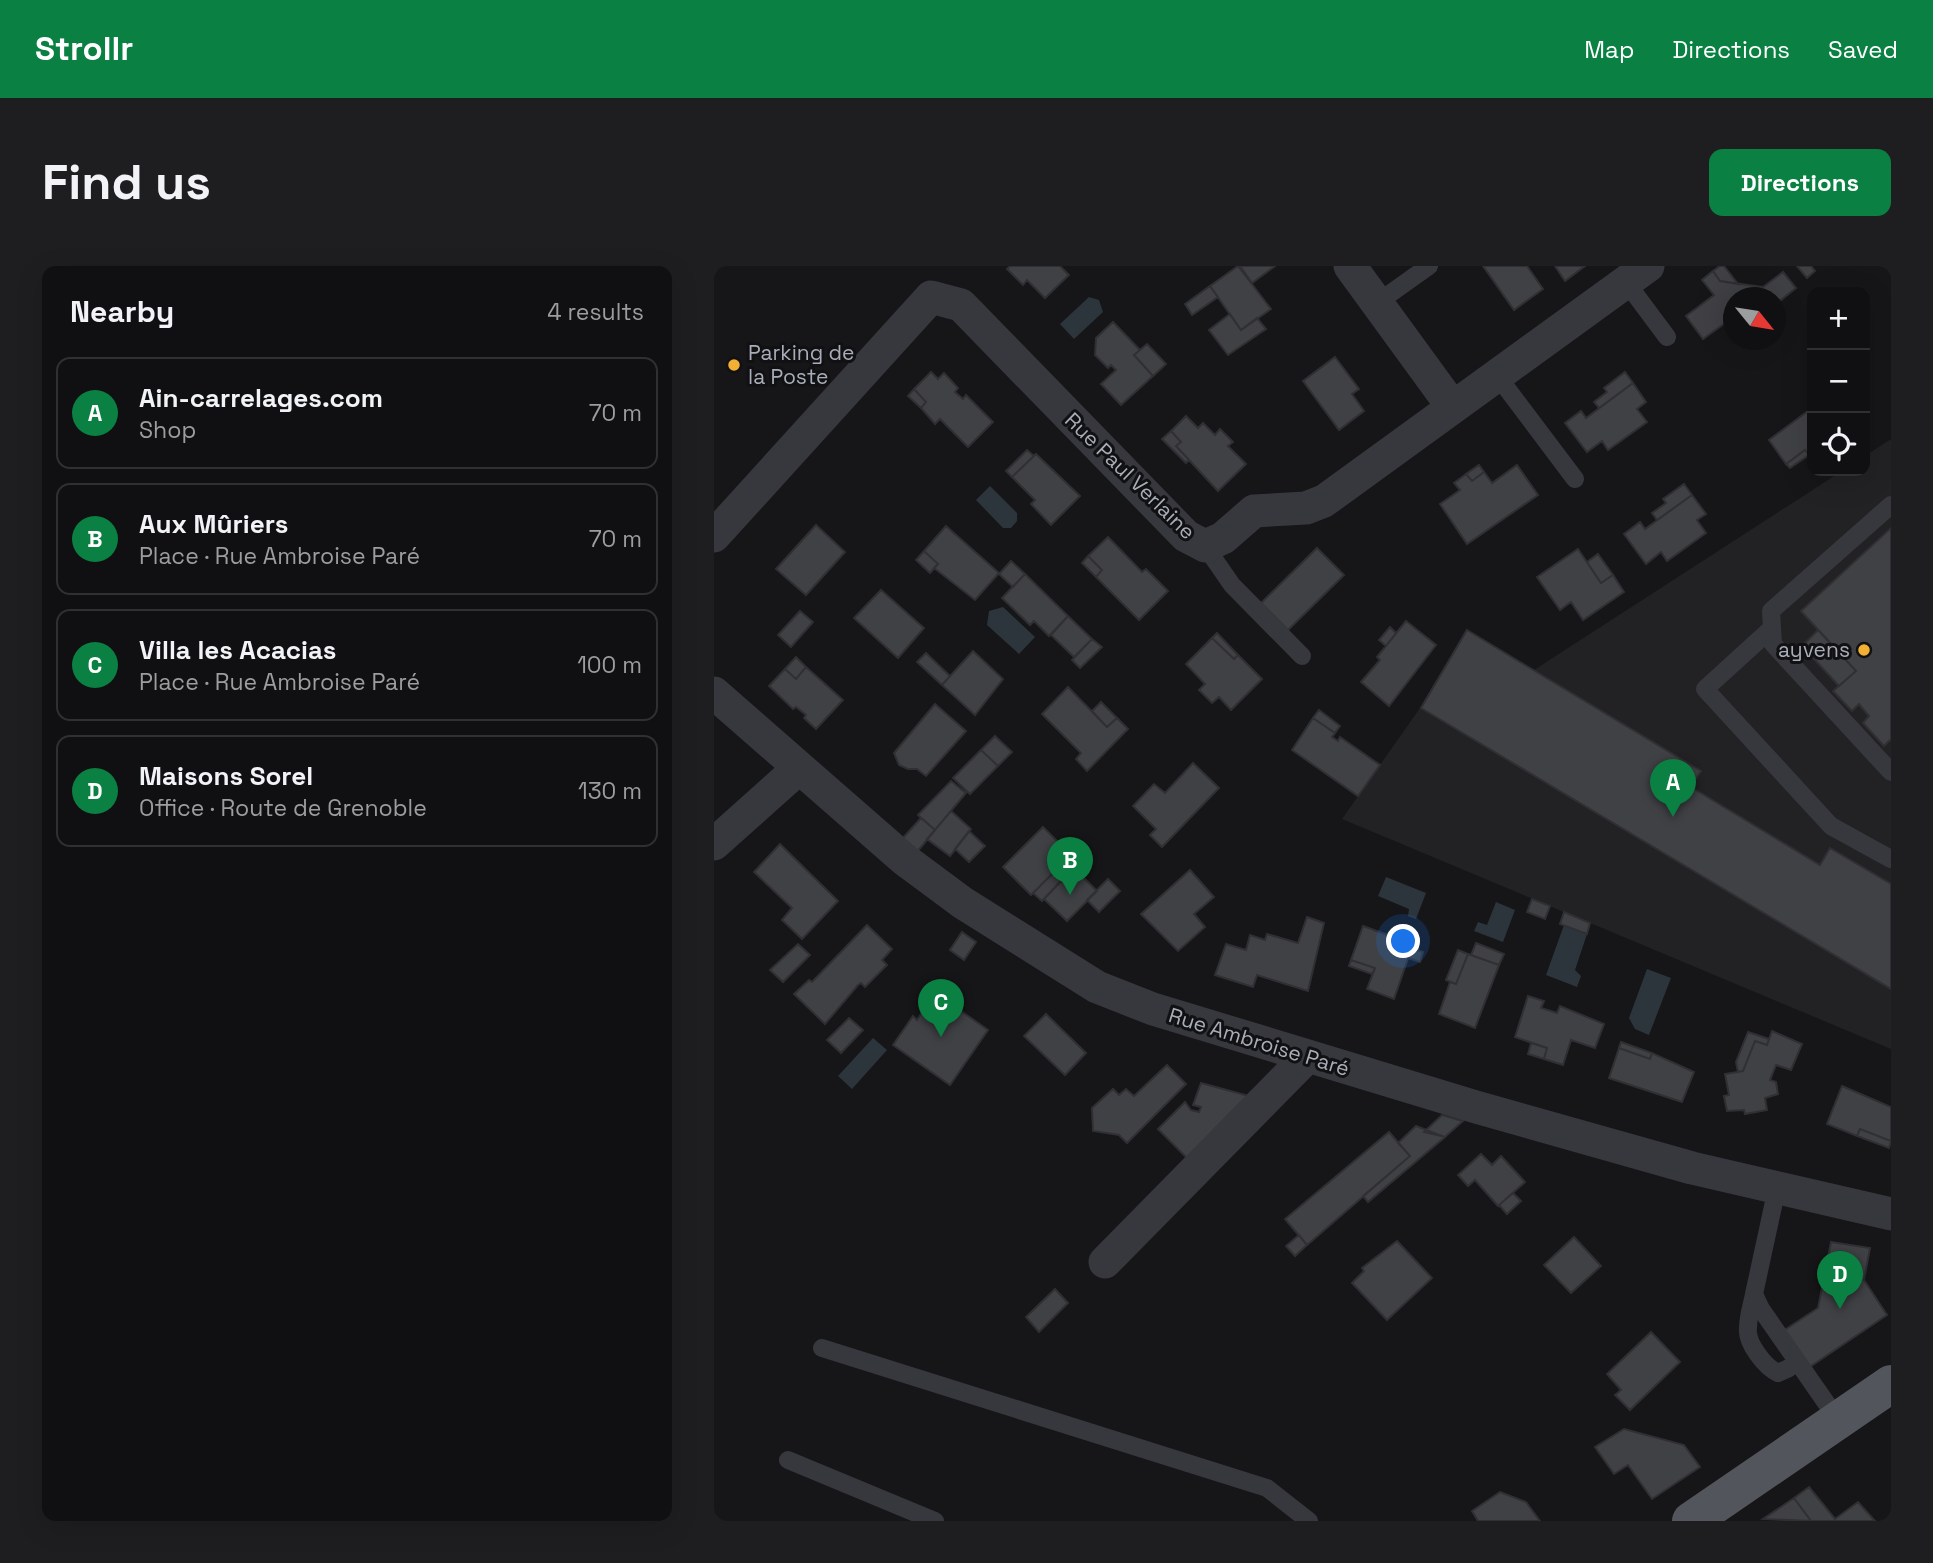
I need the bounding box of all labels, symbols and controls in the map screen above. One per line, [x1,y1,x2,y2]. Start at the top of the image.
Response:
text: Strollr [35,28,133,70]
text: Map [1584,34,1634,65]
text: Directions [1672,34,1790,65]
text: Saved [1828,34,1898,65]
button: Directions [1709,149,1891,216]
text: Find us [42,151,211,213]
north arrow [1723,287,1786,350]
map controls [1807,287,1870,476]
button: + [1807,287,1870,350]
text: Nearby [70,292,174,331]
text: 4 results [547,297,644,327]
place label: Parking de la Poste [748,339,855,390]
button: − [1807,350,1870,413]
marker: Parking de la Poste [726,357,742,373]
text: Ain-carrelages.com [139,381,383,415]
text: A [88,398,102,428]
text: 70 m [589,398,642,428]
street label: Rue Paul Verlaine [1059,406,1201,545]
button: locate [1807,413,1870,476]
text: Shop [139,415,196,445]
text: Aux Mûriers [139,507,288,541]
text: B [87,524,103,554]
text: 70 m [589,524,642,554]
text: Place · Rue Ambroise Paré [139,541,420,571]
text: Villa les Acacias [139,633,336,667]
place label: ayvens [1778,636,1850,663]
marker: ayvens [1856,642,1872,658]
text: C [88,650,102,680]
text: 100 m [577,650,642,680]
text: Place · Rue Ambroise Paré [139,667,420,697]
text: Maisons Sorel [139,759,313,793]
pin: A [1650,759,1696,817]
text: D [87,776,103,806]
text: 130 m [578,776,642,806]
text: Office · Route de Grenoble [139,793,427,823]
pin: B [1047,837,1093,895]
your location [1386,924,1420,958]
pin: C [918,979,964,1037]
street label: Rue Ambroise Paré [1166,1001,1353,1082]
pin: D [1817,1251,1863,1309]

